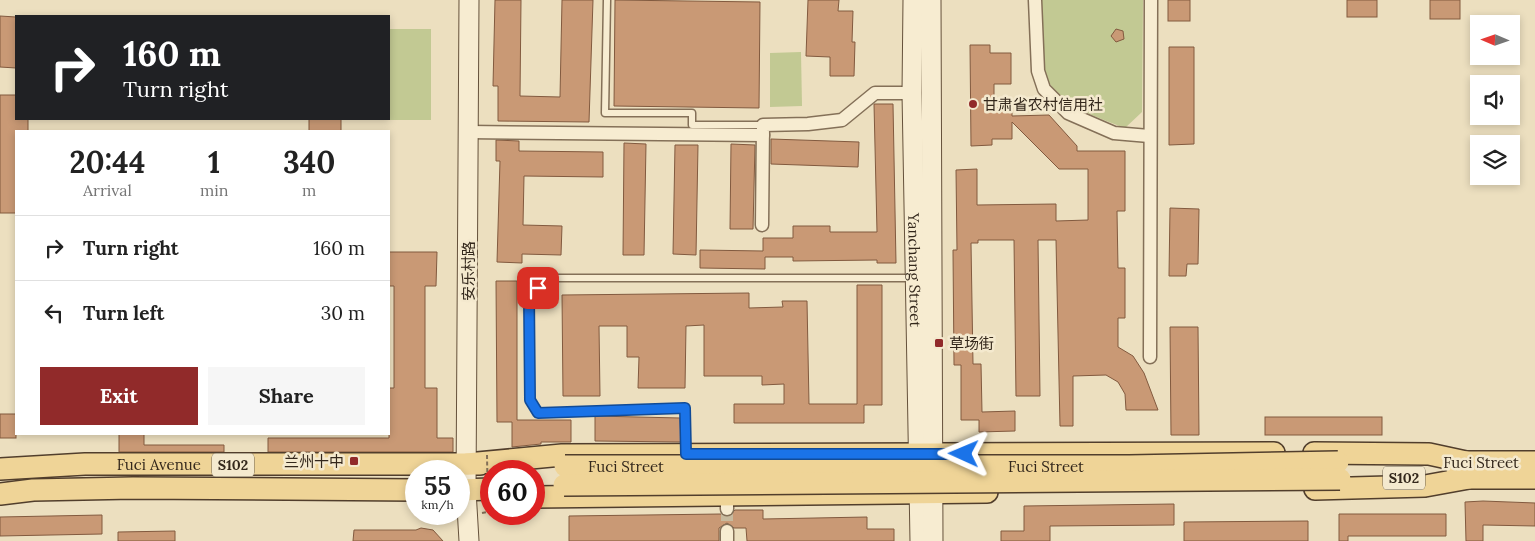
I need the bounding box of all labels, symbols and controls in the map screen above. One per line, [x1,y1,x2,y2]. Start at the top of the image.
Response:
north arrow [1470,15,1520,65]
map controls [1470,15,1520,185]
text: 160 m [123,31,221,76]
icon: right [40,35,105,100]
text: Turn right [123,75,228,103]
button: sound [1470,75,1520,125]
place label: 甘肃省农村信用社 [983,95,1103,114]
marker: 甘肃省农村信用社 [967,98,979,110]
button: layers [1470,135,1520,185]
text: 20:44 [70,143,145,181]
text: 1 [208,143,220,181]
text: 340 [283,143,335,181]
text: Arrival [83,180,132,200]
text: min [200,180,228,200]
text: m [302,180,316,200]
street label: Yanchang Street [905,212,926,327]
icon: right [40,234,68,262]
text: Turn right [83,236,179,260]
text: 160 m [313,236,365,260]
street label: 安乐村路 [459,241,478,301]
pin [517,267,559,309]
icon: arrive [524,274,552,302]
icon: left [40,299,68,327]
text: Turn left [83,301,164,325]
text: 30 m [321,301,365,325]
place label: 草场街 [949,334,994,353]
marker: 草场街 [933,337,945,349]
button: Exit [40,367,198,425]
button: Share [208,367,365,425]
position arrow [937,427,989,479]
place label: 兰州十中 [284,452,344,471]
street label: Fuci Street [1443,453,1519,472]
road number: S102 [212,454,254,476]
street label: Fuci Avenue [117,455,201,474]
marker: 兰州十中 [348,455,360,467]
street label: Fuci Street [588,457,664,476]
street label: Fuci Street [1008,457,1084,476]
speed limit sign: 60 [480,460,545,525]
road number: S102 [1383,466,1425,489]
text: 55 [424,470,451,502]
text: km/h [421,497,454,512]

